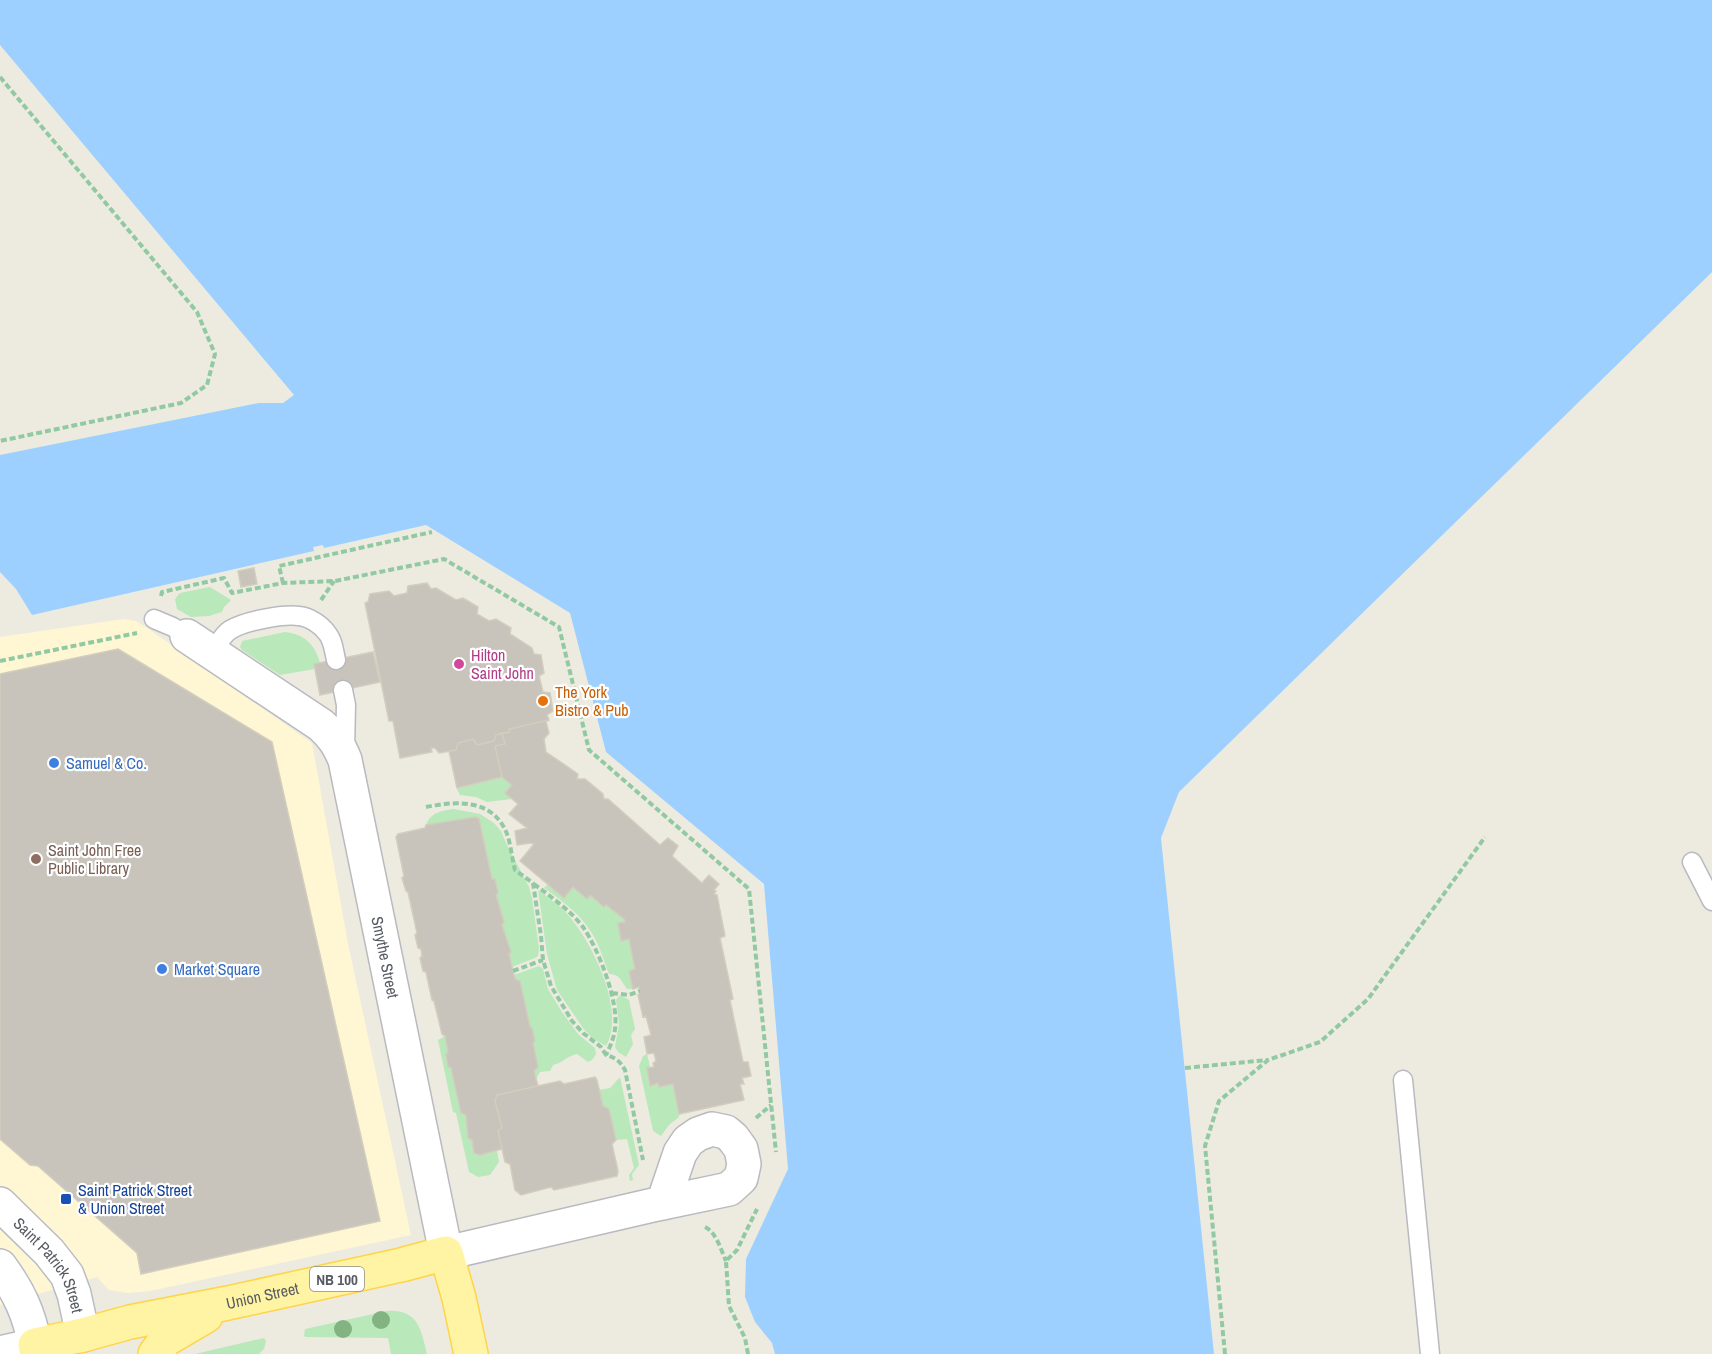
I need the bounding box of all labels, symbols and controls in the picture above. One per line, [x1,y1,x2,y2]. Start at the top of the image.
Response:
place label: Hilton Saint John [471,644,534,684]
marker: Hilton Saint John [452,657,466,671]
place label: The York Bistro & Pub [555,681,629,721]
marker: The York Bistro & Pub [536,694,550,708]
place label: Samuel & Co. [66,752,147,774]
marker: Samuel & Co. [47,756,61,770]
place label: Saint John Free Public Library [48,839,141,879]
marker: Saint John Free Public Library [29,852,43,866]
street label: Smythe Street [366,914,405,1000]
place label: Market Square [174,958,260,980]
marker: Market Square [155,962,169,976]
place label: Saint Patrick Street & Union Street [78,1179,192,1219]
marker: Saint Patrick Street & Union Street [59,1192,73,1206]
street label: Saint Patrick Street [9,1212,89,1315]
road number: NB 100 [310,1267,364,1291]
street label: Union Street [224,1277,301,1314]

